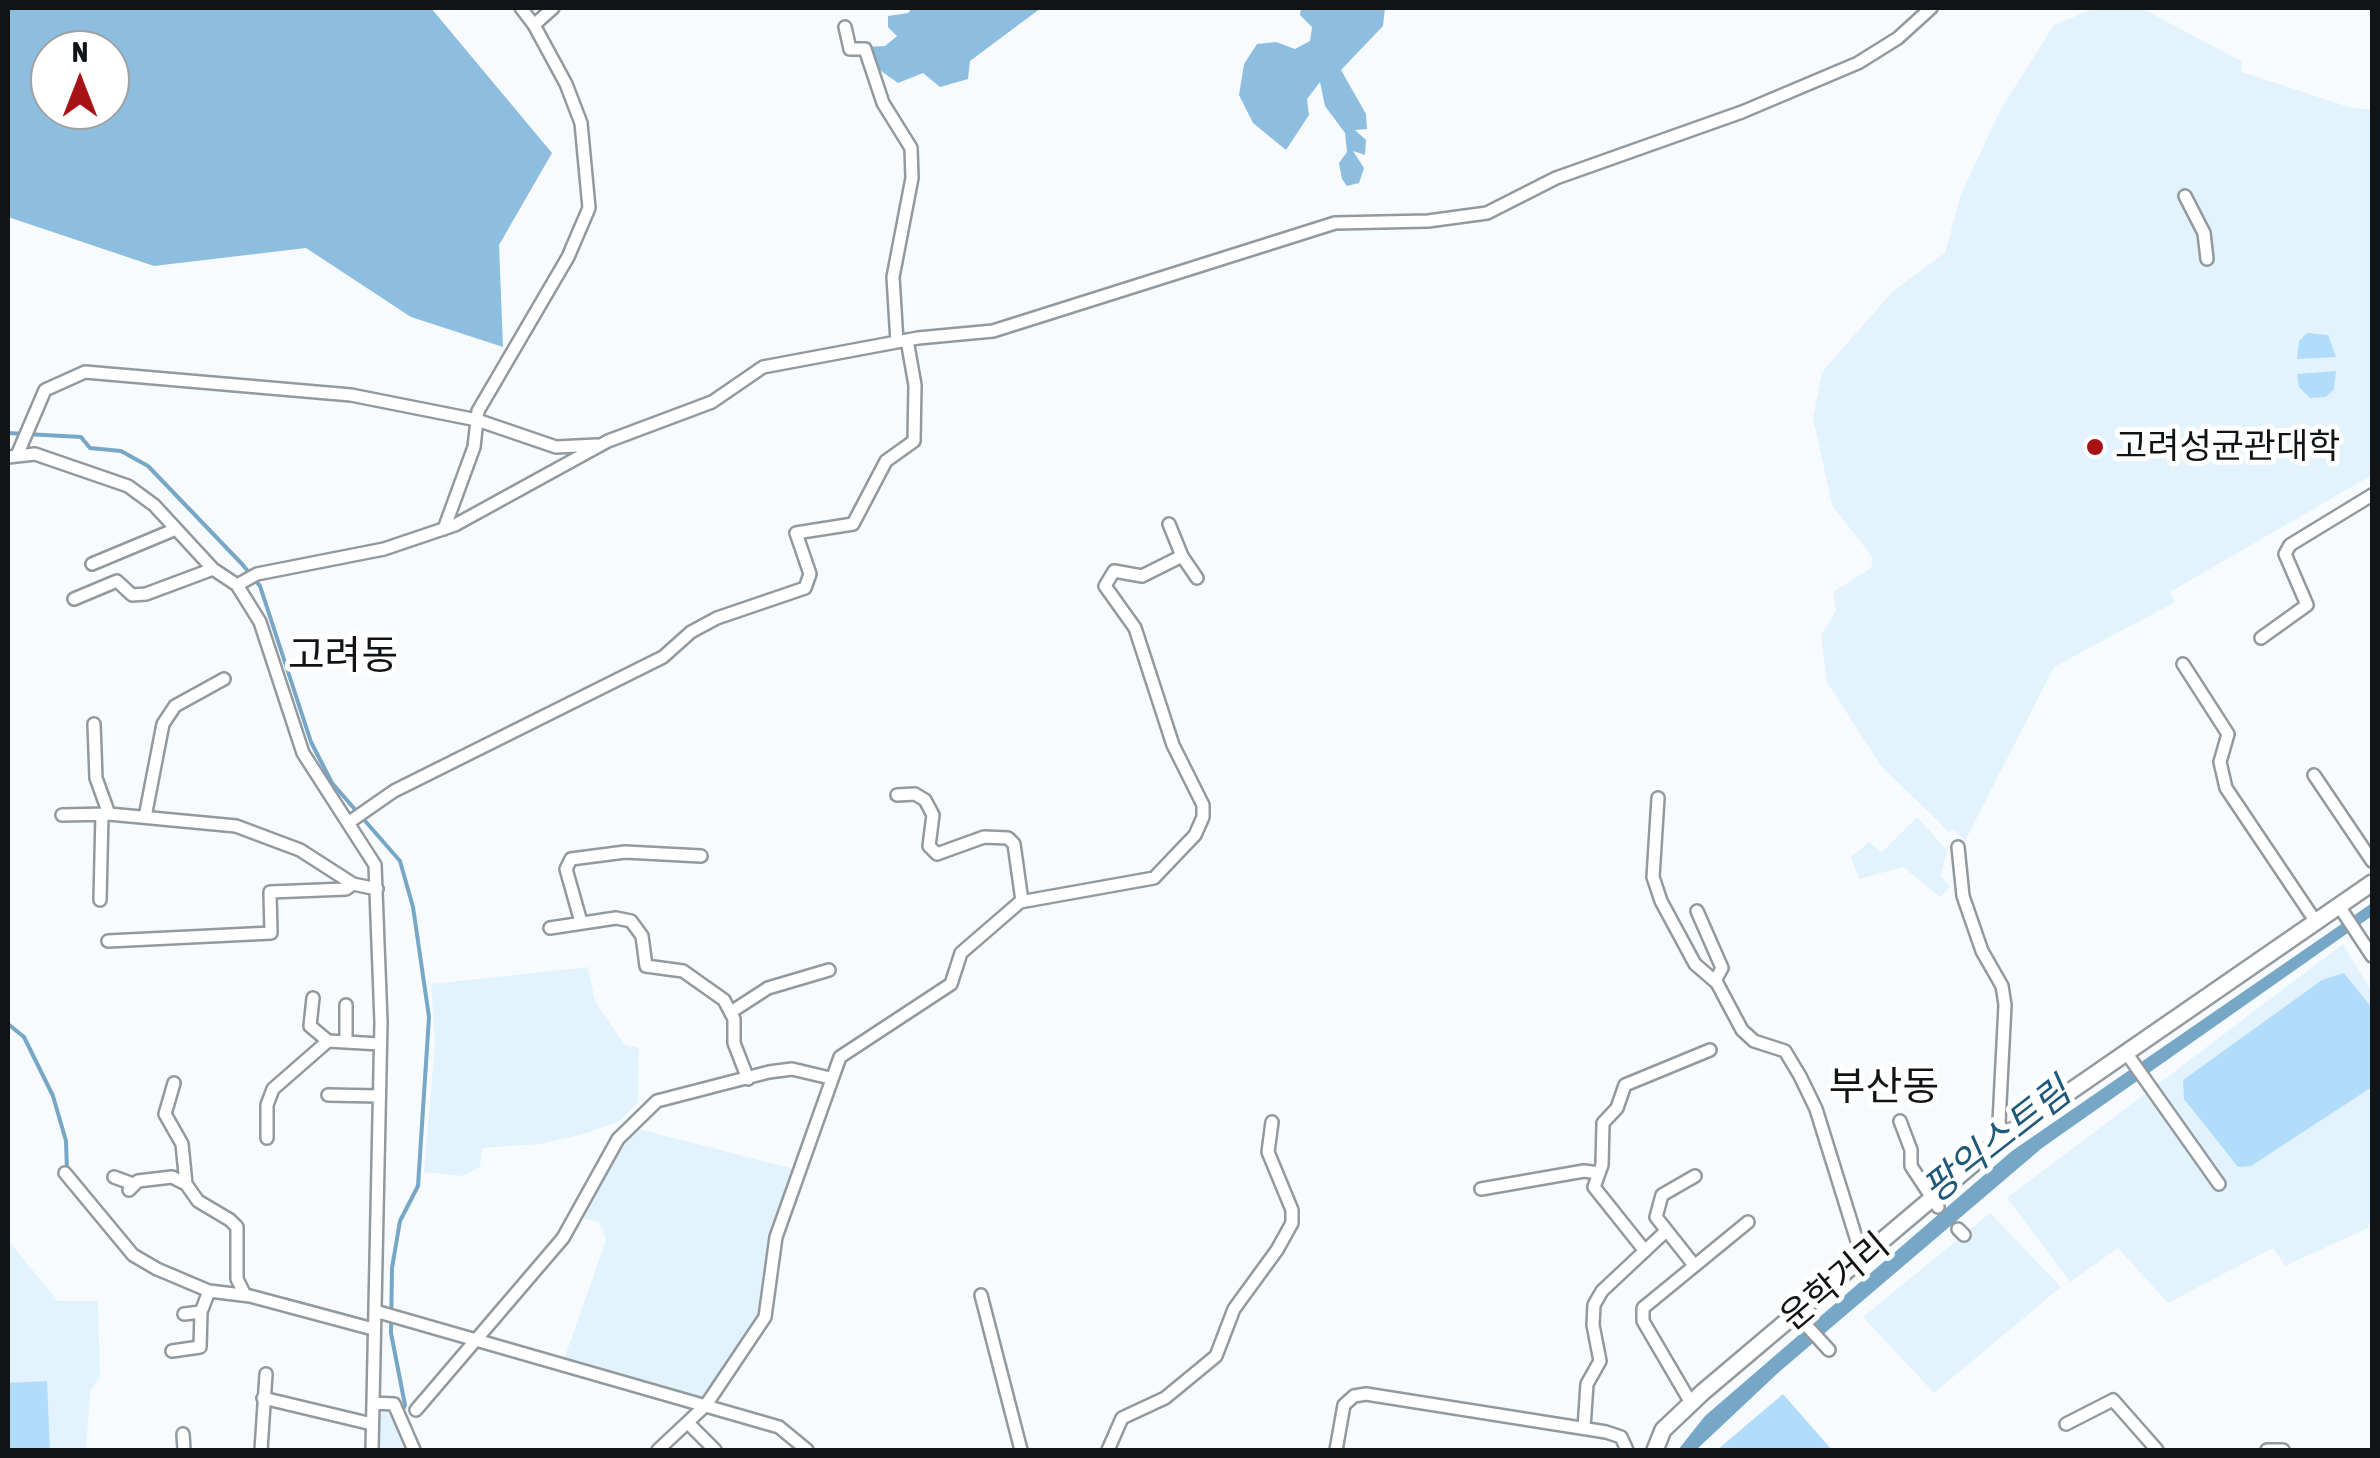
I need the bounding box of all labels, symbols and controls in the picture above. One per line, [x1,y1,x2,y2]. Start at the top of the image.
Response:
north arrow [30,30,130,130]
text: N [72,36,88,68]
place label: 고려성균관대학 [2115,426,2340,468]
marker: 고려성균관대학 [2084,436,2106,458]
district label: 고려동 [288,632,398,680]
district label: 부산동 [1829,1063,1939,1111]
water label: 팡익스트림 [1914,1069,2080,1213]
street label: 운학거리 [1772,1225,1898,1339]

